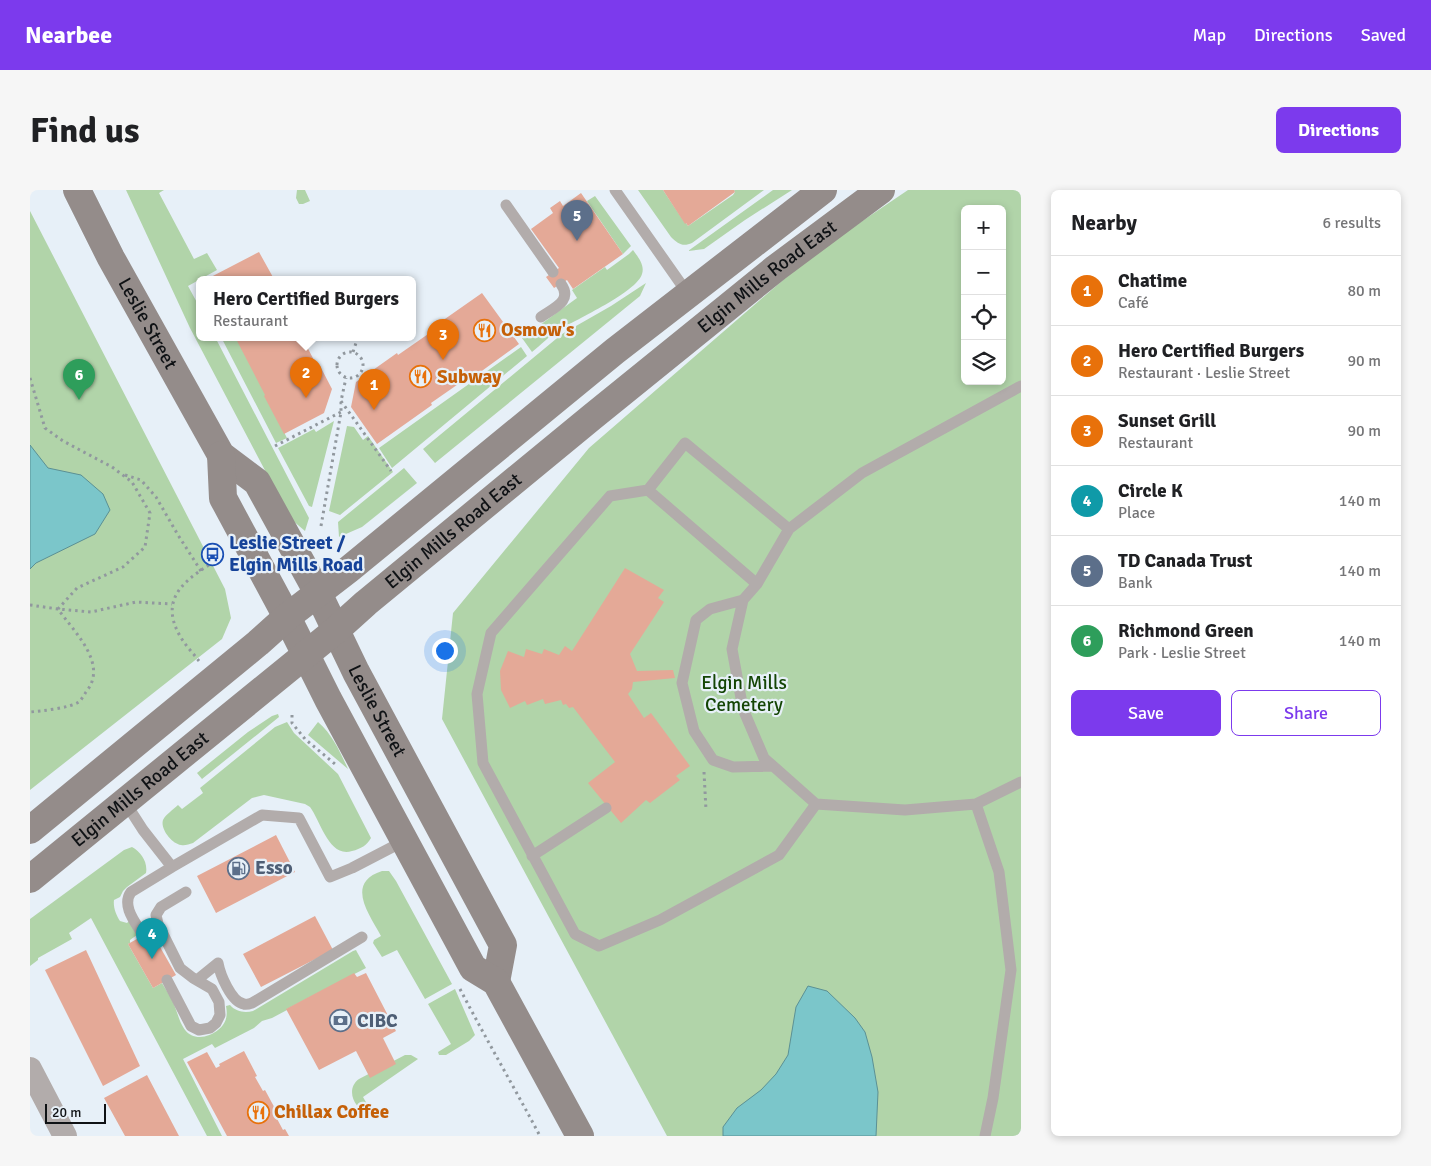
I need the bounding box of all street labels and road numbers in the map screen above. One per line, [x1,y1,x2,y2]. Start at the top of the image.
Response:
street label: Elgin Mills Road East [693,215,842,339]
street label: Leslie Street [112,273,183,374]
street label: Elgin Mills Road East [380,468,527,594]
street label: Leslie Street [342,661,412,761]
street label: Elgin Mills Road East [67,726,214,852]

